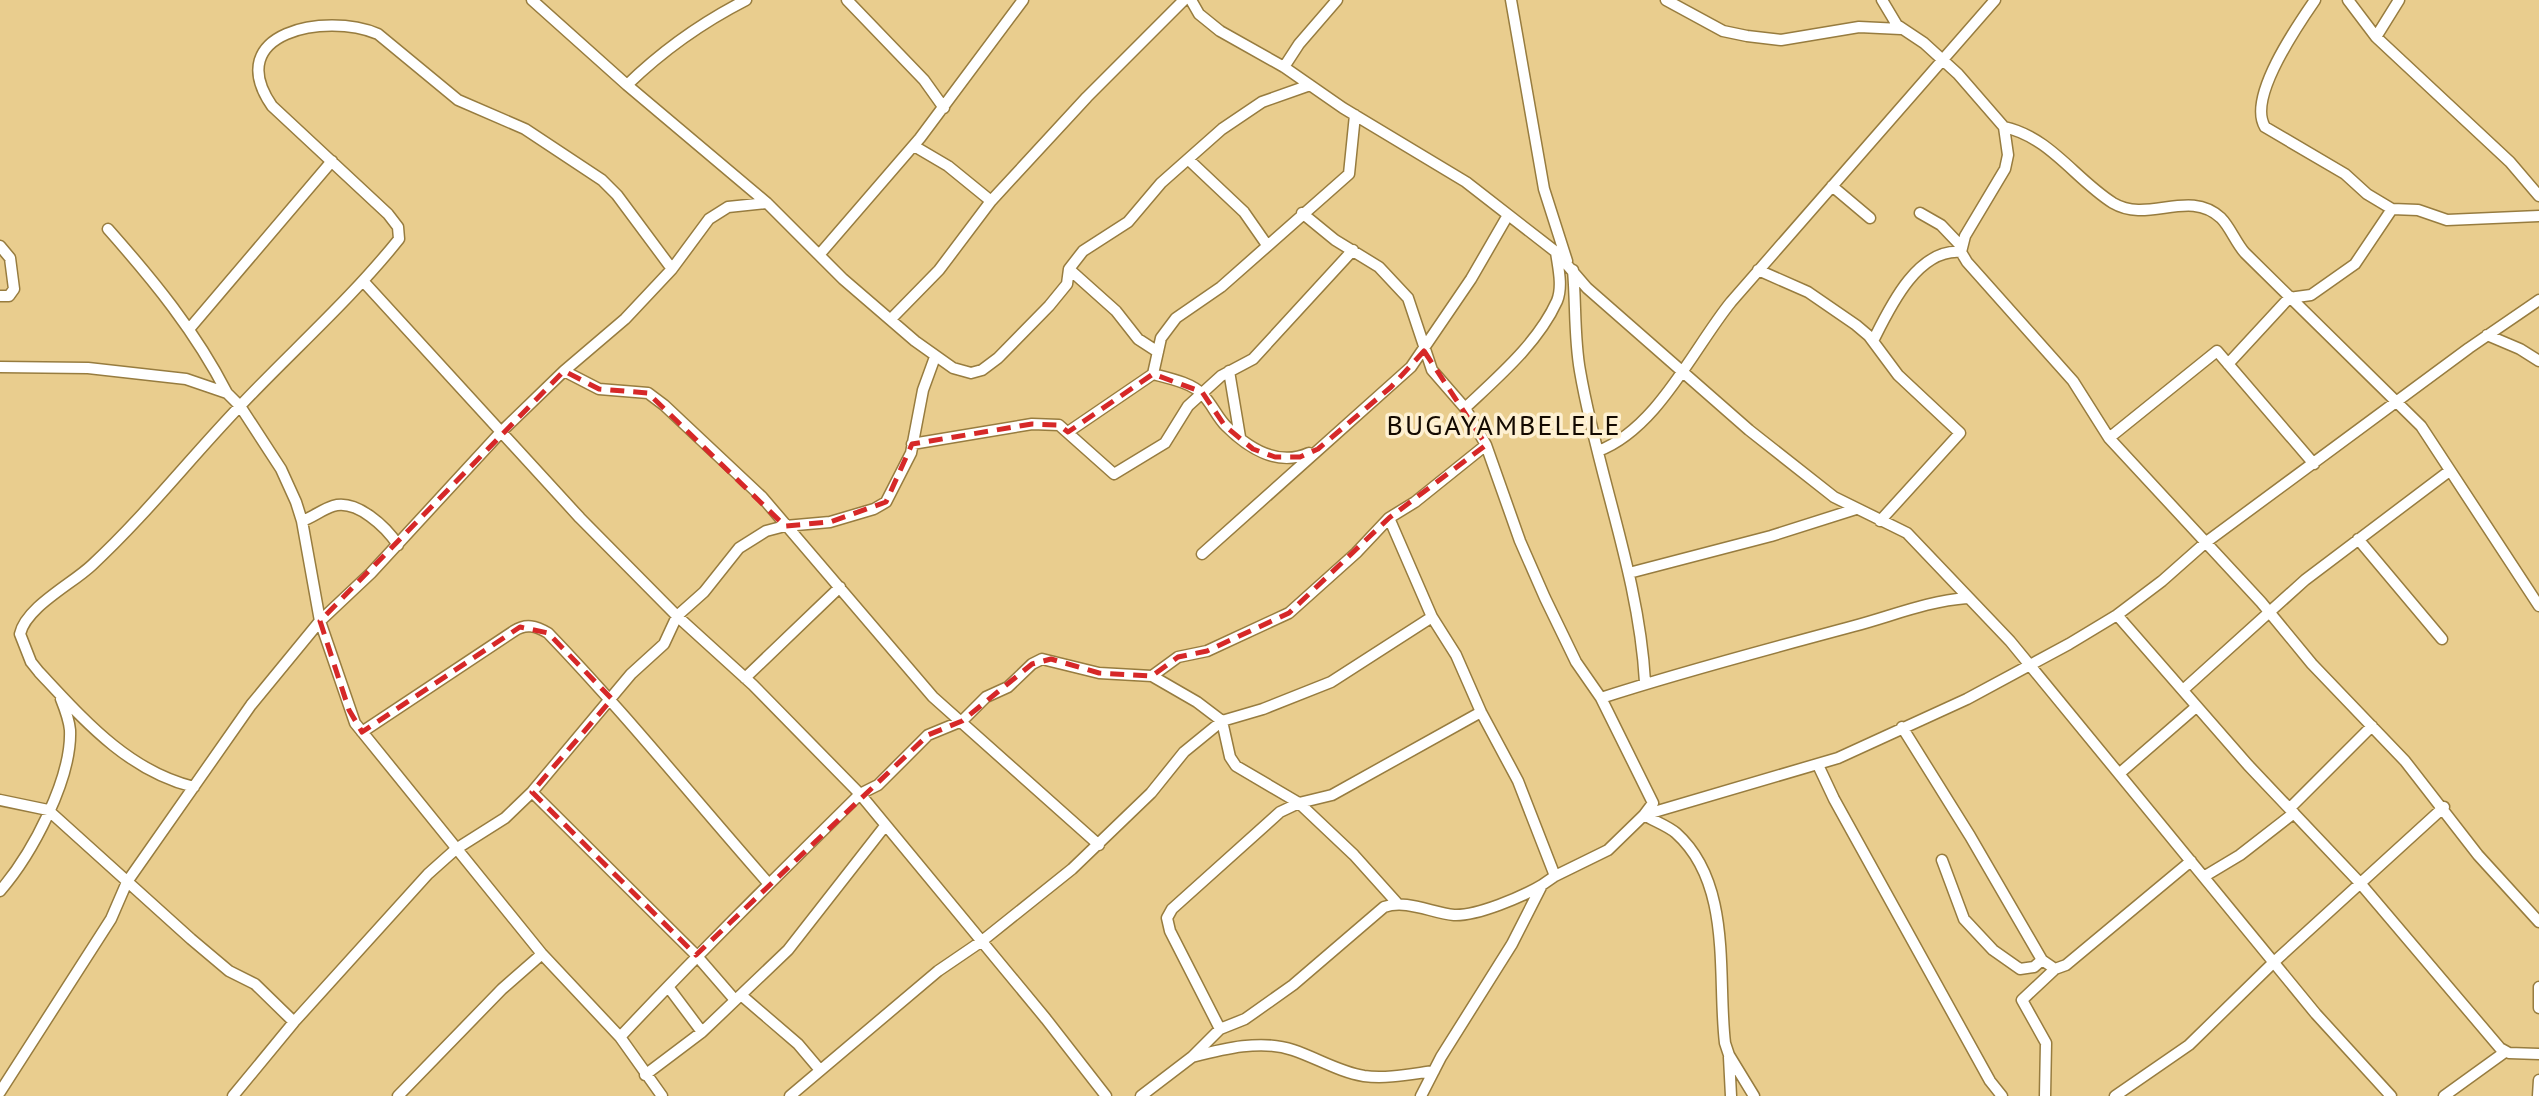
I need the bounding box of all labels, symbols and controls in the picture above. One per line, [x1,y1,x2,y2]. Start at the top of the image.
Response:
district label: BUGAYAMBELELE [1387,406,1621,443]

